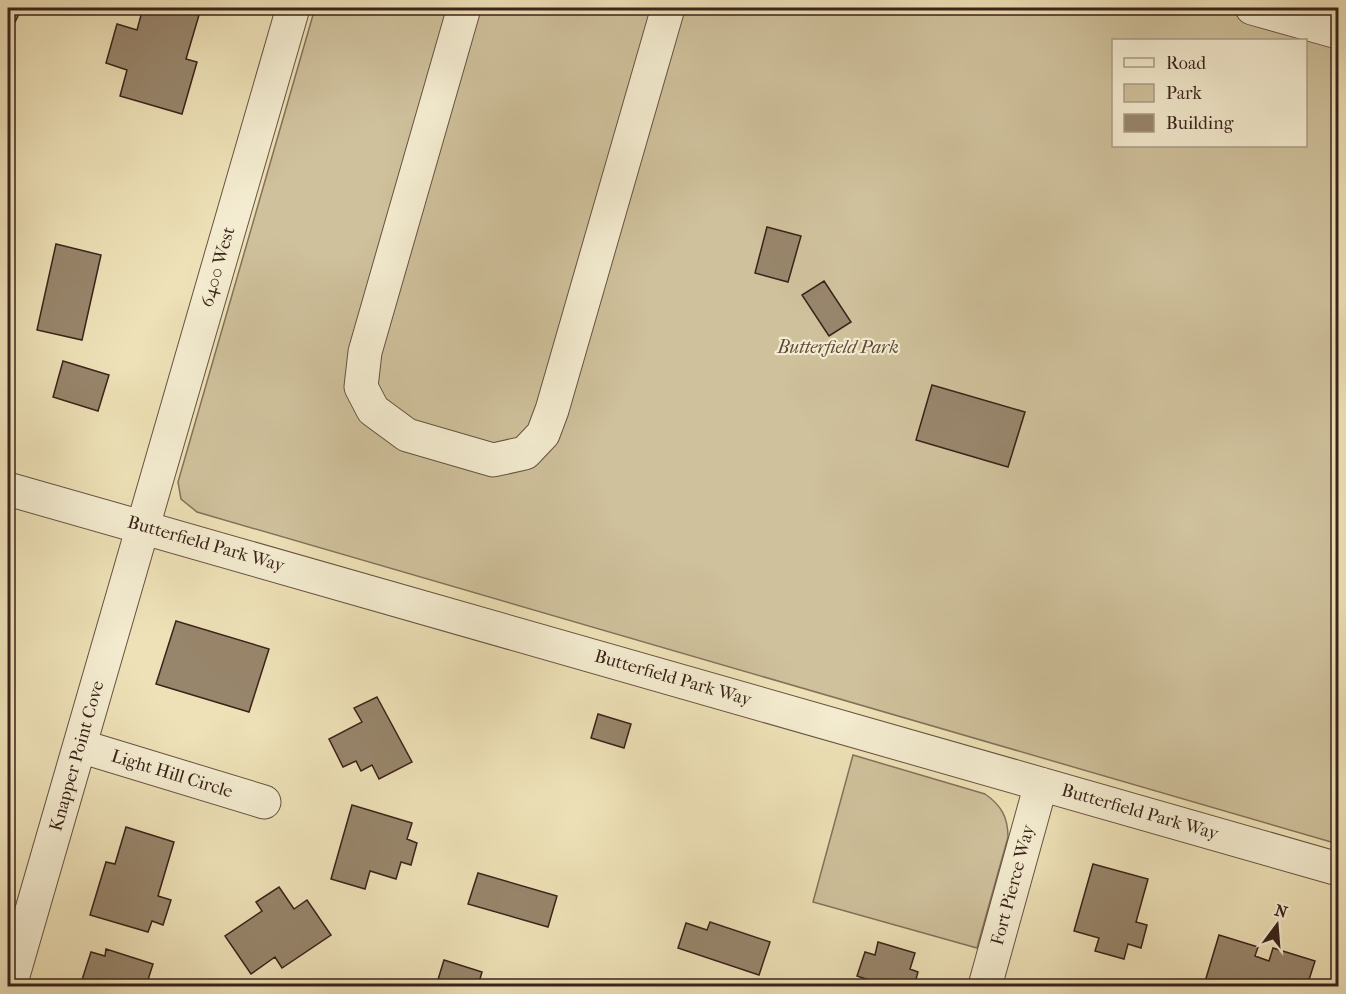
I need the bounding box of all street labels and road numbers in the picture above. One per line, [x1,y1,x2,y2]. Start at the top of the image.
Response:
street label: 6400 West [197,224,240,310]
street label: Butterfield Park Way [125,512,288,577]
street label: Butterfield Park Way [592,646,755,711]
street label: Knapper Point Cove [45,678,109,834]
street label: Light Hill Circle [109,746,235,802]
street label: Butterfield Park Way [1059,780,1222,845]
street label: Fort Pierce Way [987,821,1040,948]

